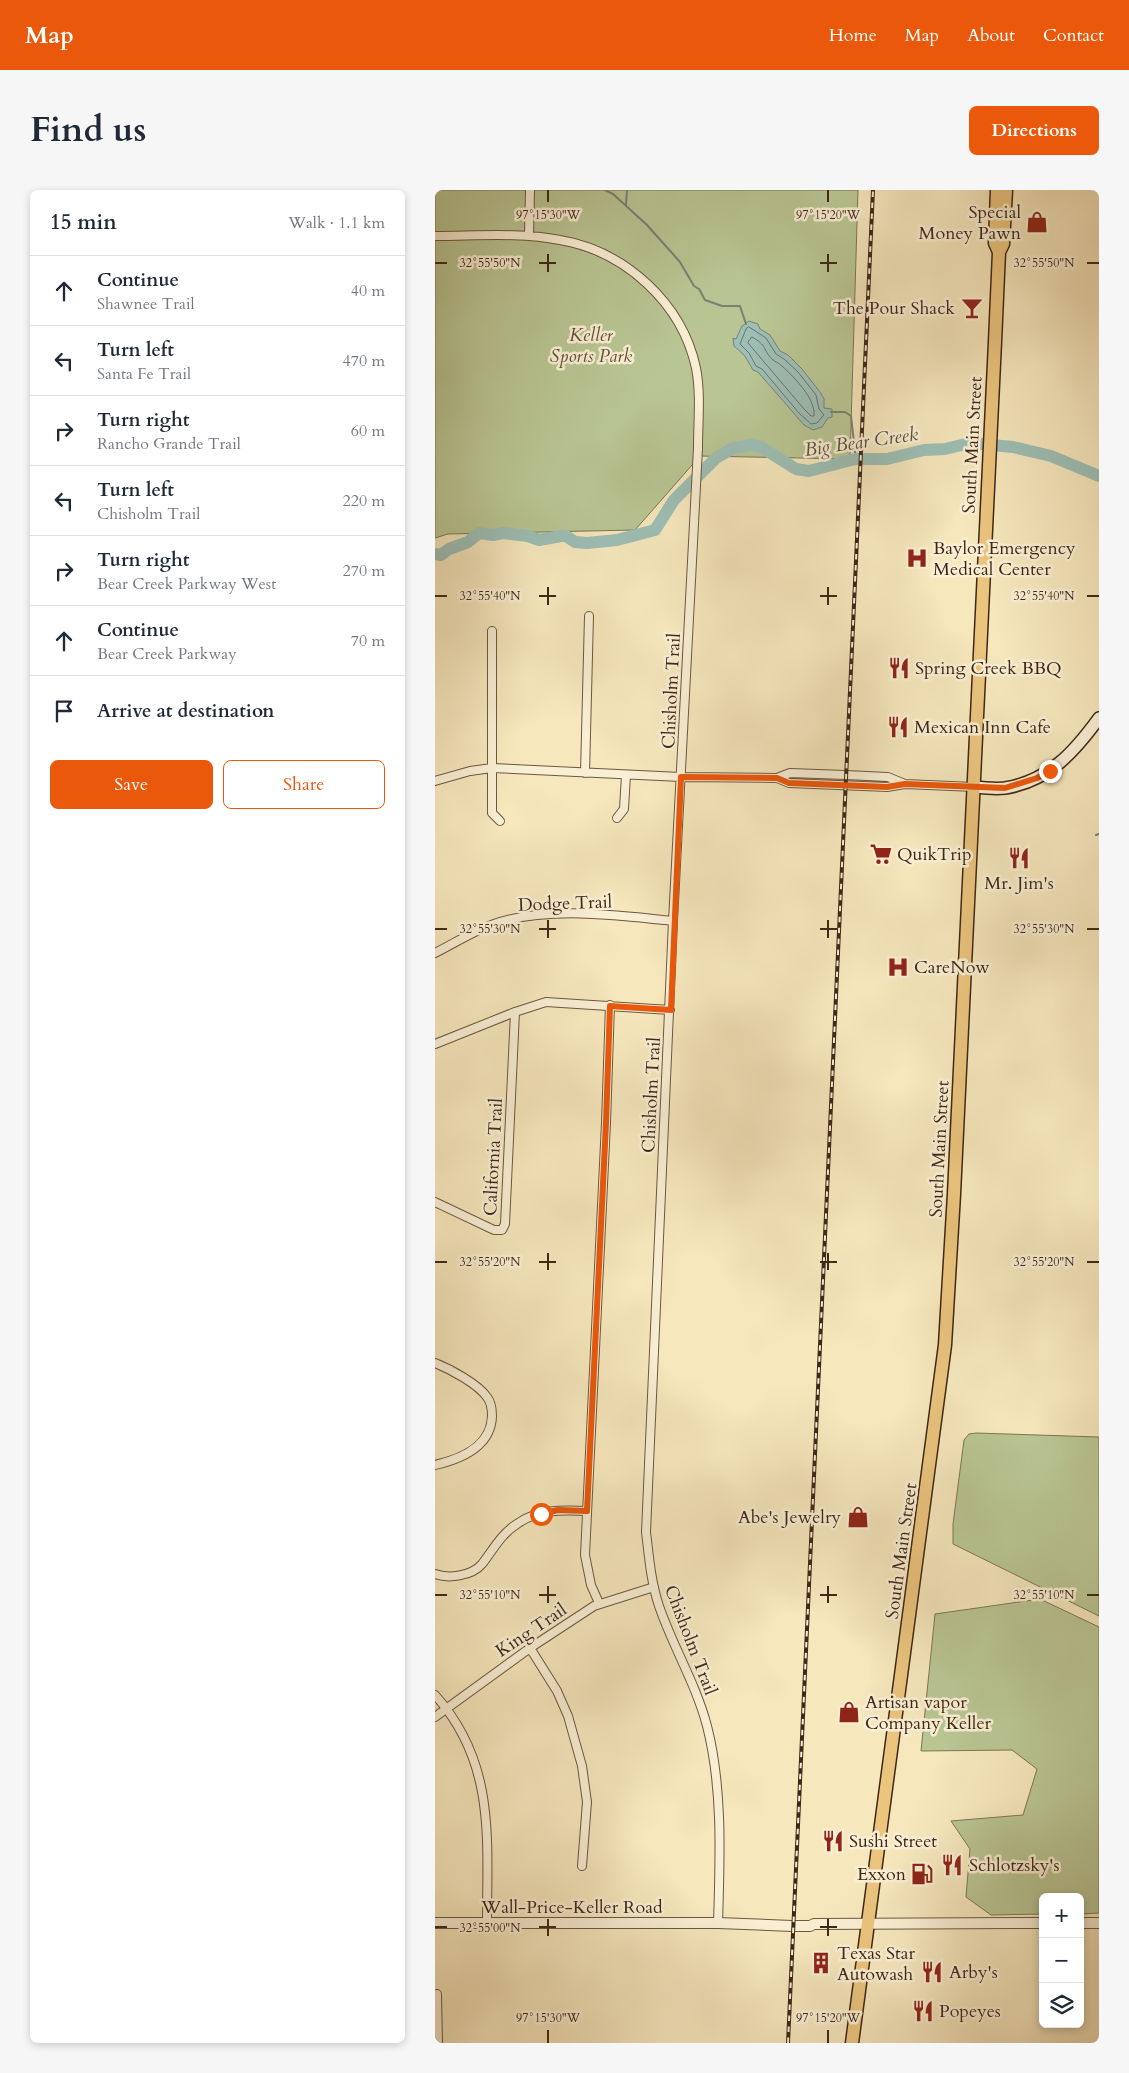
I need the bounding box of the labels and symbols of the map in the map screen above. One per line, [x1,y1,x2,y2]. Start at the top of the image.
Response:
place label: Special Money Pawn [918,200,1022,246]
text: 97°15'30"W [516,207,581,223]
text: 97°15'20"W [796,207,861,223]
shop icon: Special Money Pawn [1024,209,1050,235]
text: 32°55'50"N [460,255,521,271]
text: 32°55'50"N [1014,255,1075,271]
bar icon: The Pour Shack [959,295,985,321]
place label: The Pour Shack [833,296,955,321]
park label: Keller Sports Park [550,323,632,369]
street label: South Main Street [956,376,989,514]
water label: Big Bear Creek [803,421,920,463]
place label: Baylor Emergency Medical Center [933,536,1076,582]
hospital icon: Baylor Emergency Medical Center [904,545,930,571]
text: 32°55'40"N [460,588,521,604]
text: 32°55'40"N [1014,588,1075,604]
street label: Chisholm Trail [656,632,687,750]
restaurant icon: Spring Creek BBQ [886,655,912,681]
place label: Spring Creek BBQ [915,656,1062,681]
restaurant icon: Mexican Inn Cafe [885,714,911,740]
place label: Mexican Inn Cafe [914,715,1051,740]
route end [1039,760,1062,783]
supermarket icon: QuikTrip [868,841,894,867]
place label: QuikTrip [897,842,972,867]
restaurant icon: Mr. Jim's [1006,845,1032,871]
place label: Mr. Jim's [984,871,1054,896]
street label: Dodge Trail [518,889,613,918]
text: 32°55'30"N [460,921,521,937]
text: 32°55'30"N [1014,921,1075,937]
hospital icon: CareNow [885,954,911,980]
place label: CareNow [914,955,990,980]
street label: Chisholm Trail [636,1036,667,1154]
street label: South Main Street [923,1080,956,1218]
street label: California Trail [478,1097,509,1217]
text: 32°55'20"N [460,1254,521,1270]
text: 32°55'20"N [1014,1254,1075,1270]
street label: South Main Street [880,1481,923,1621]
route start [530,1503,553,1526]
shop icon: Abe's Jewelry [845,1504,871,1530]
place label: Abe's Jewelry [738,1505,841,1530]
street label: Chisholm Trail [658,1581,723,1699]
text: 32°55'10"N [460,1587,521,1603]
text: 32°55'10"N [1014,1587,1075,1603]
street label: King Trail [491,1597,572,1663]
place label: Artisan vapor Company Keller [865,1690,992,1736]
shop icon: Artisan vapor Company Keller [836,1699,862,1725]
restaurant icon: Sushi Street [820,1828,846,1854]
place label: Sushi Street [849,1829,937,1854]
restaurant icon: Schlotzsky's [939,1852,965,1878]
place label: Schlotzsky's [969,1853,1059,1878]
fuel station icon: Exxon [909,1861,935,1887]
place label: Exxon [857,1862,907,1887]
street label: Wall-Price-Keller Road [480,1895,663,1920]
text: 32°55'00"N [460,1920,521,1936]
place label: Texas Star Autowash [837,1941,915,1987]
building icon: Texas Star Autowash [808,1950,834,1976]
restaurant icon: Arby's [919,1959,945,1985]
place label: Arby's [949,1960,998,1985]
restaurant icon: Popeyes [910,1998,936,2024]
place label: Popeyes [939,1999,1001,2024]
text: 97°15'30"W [516,2010,581,2026]
text: 97°15'20"W [796,2010,861,2026]

